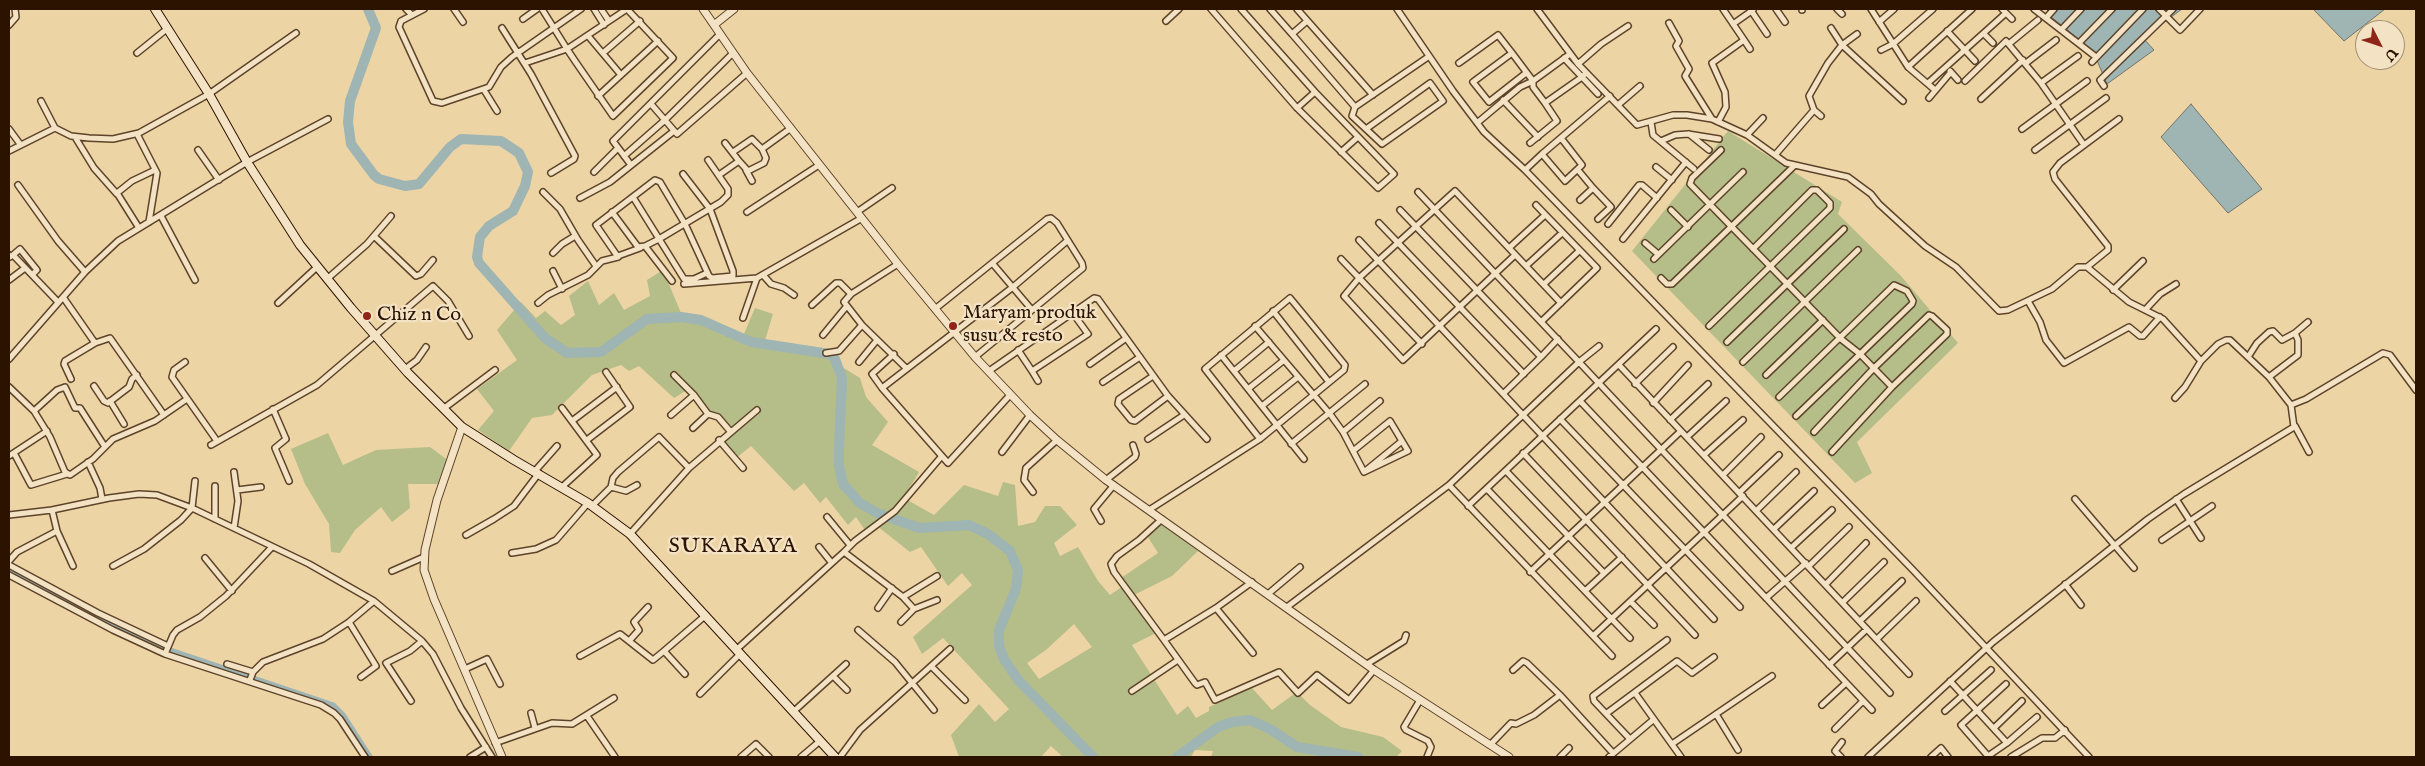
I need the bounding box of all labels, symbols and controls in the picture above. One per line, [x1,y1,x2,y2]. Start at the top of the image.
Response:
north arrow [2355,20,2405,70]
text: U [2380,44,2401,65]
place label: Maryam produk susu & resto [963,302,1097,349]
place label: Chiz n Co [377,304,461,328]
marker: Chiz n Co [361,310,373,322]
marker: Maryam produk susu & resto [947,320,959,332]
district label: SUKARAYA [667,534,799,560]

